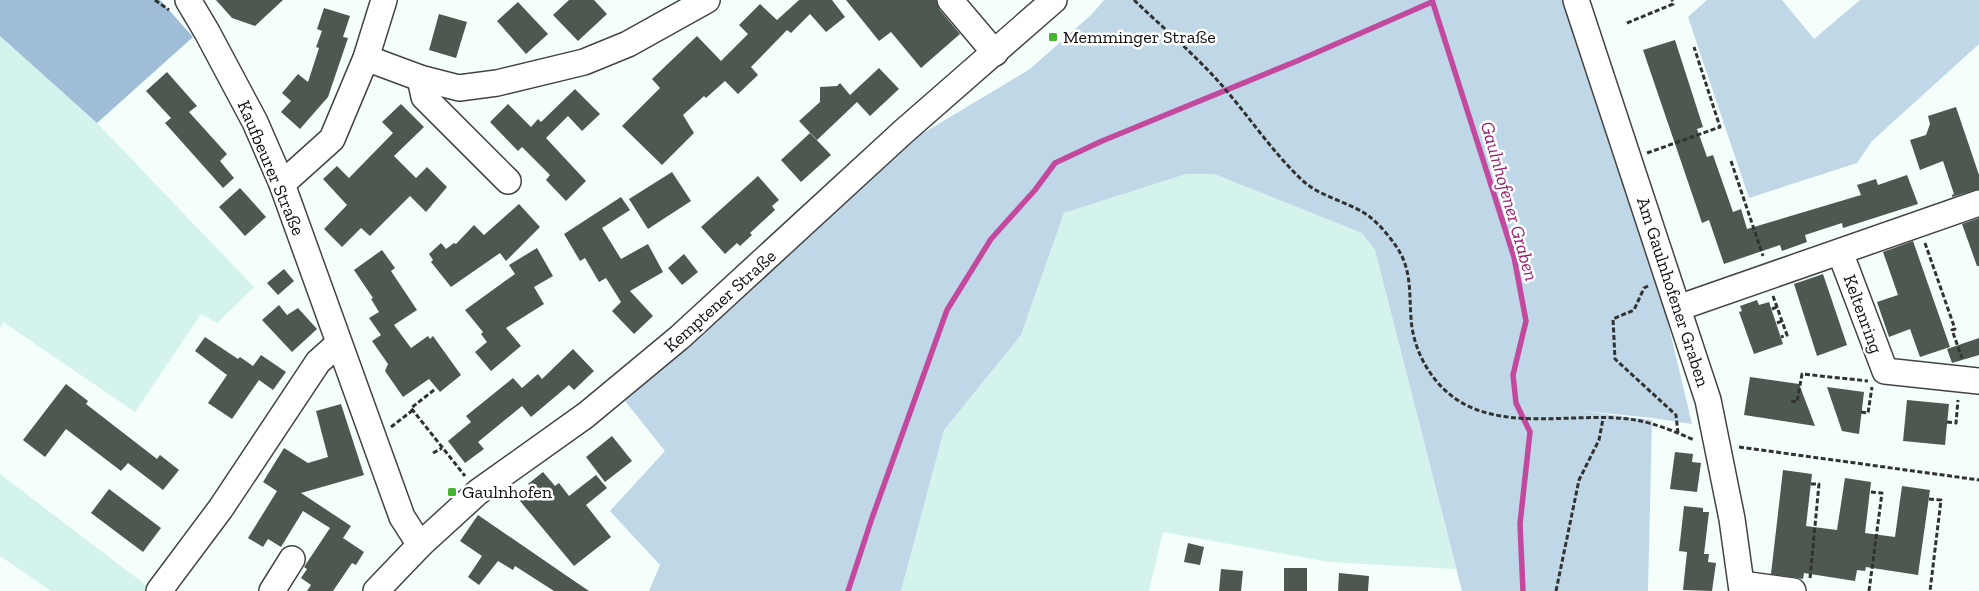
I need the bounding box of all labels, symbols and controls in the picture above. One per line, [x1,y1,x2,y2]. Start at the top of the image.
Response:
place label: Memminger Straße [1063,26,1216,48]
marker: Memminger Straße [1047,31,1059,43]
street label: Kaufbeurer Straße [233,97,309,239]
water label: Gaulnhofener Graben [1476,119,1543,284]
street label: Am Gaulnhofener Graben [1632,194,1714,390]
street label: Kemptener Straße [659,245,781,357]
street label: Keltenring [1839,271,1888,357]
place label: Gaulnhofen [462,481,553,503]
marker: Gaulnhofen [446,486,458,498]

